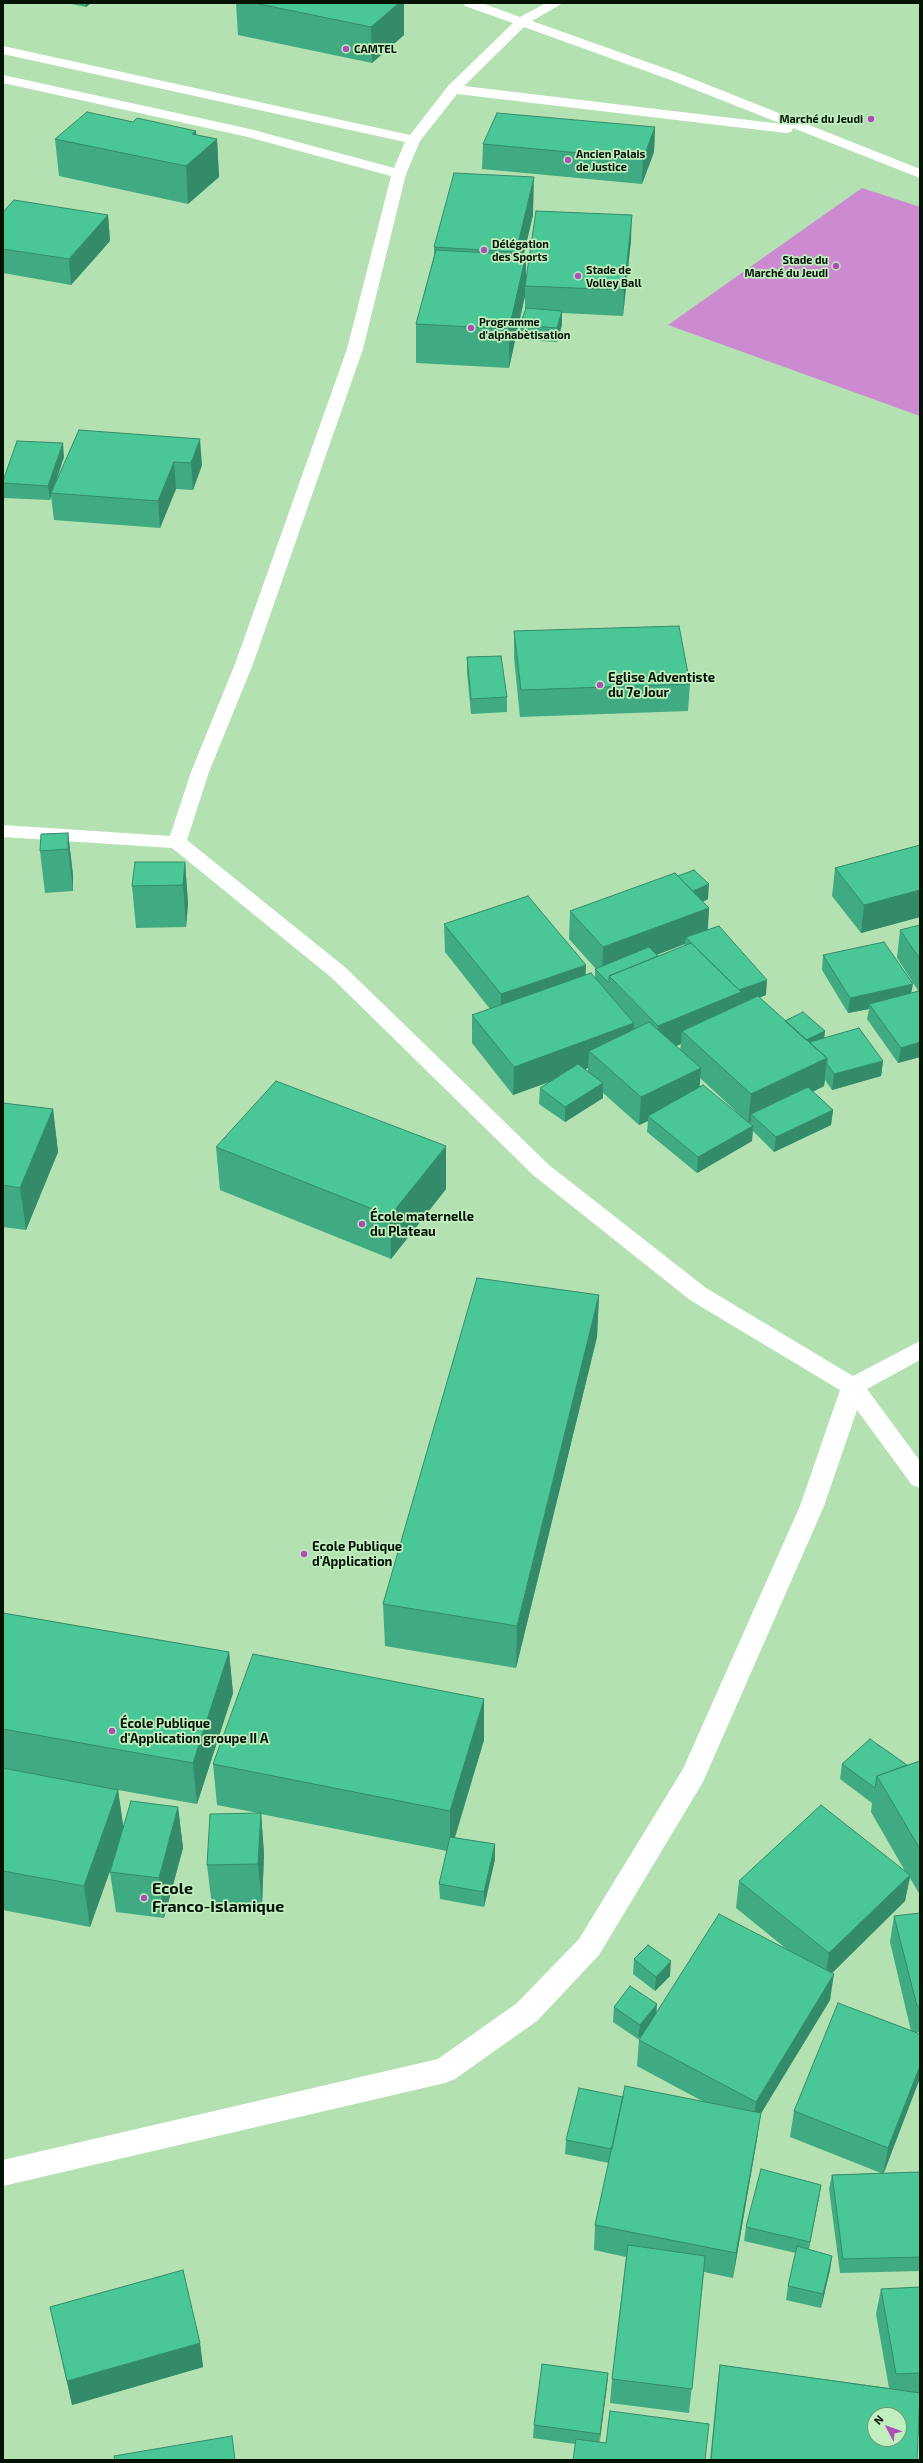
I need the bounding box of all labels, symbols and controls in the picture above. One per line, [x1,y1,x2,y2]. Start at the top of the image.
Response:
place label: CAMTEL [354,42,397,56]
marker: CAMTEL [341,44,351,54]
place label: Marché du Jeudi [779,112,863,126]
marker: Marché du Jeudi [866,114,876,124]
place label: Ancien Palais de Justice [576,147,645,173]
marker: Ancien Palais de Justice [563,155,573,165]
place label: Délégation des Sports [492,237,549,263]
marker: Délégation des Sports [479,245,489,255]
place label: Stade du Marché du Jeudi [744,253,828,279]
marker: Stade du Marché du Jeudi [831,261,841,271]
place label: Stade de Volley Ball [586,263,642,289]
marker: Stade de Volley Ball [573,271,583,281]
place label: Programme d'alphabètisation [479,315,570,341]
marker: Programme d'alphabètisation [466,323,476,333]
place label: Eglise Adventiste du 7e Jour [608,670,715,701]
marker: Eglise Adventiste du 7e Jour [595,680,605,690]
place label: École maternelle du Plateau [370,1209,474,1240]
marker: École maternelle du Plateau [357,1219,367,1229]
place label: Ecole Publique d'Application [312,1539,402,1570]
marker: Ecole Publique d'Application [299,1549,309,1559]
place label: École Publique d'Application groupe II A [120,1716,268,1747]
marker: École Publique d'Application groupe II A [107,1726,117,1736]
place label: Ecole Franco-Islamique [152,1879,284,1917]
marker: Ecole Franco-Islamique [139,1893,149,1903]
north arrow [867,2407,907,2447]
text: N [871,2412,886,2427]

